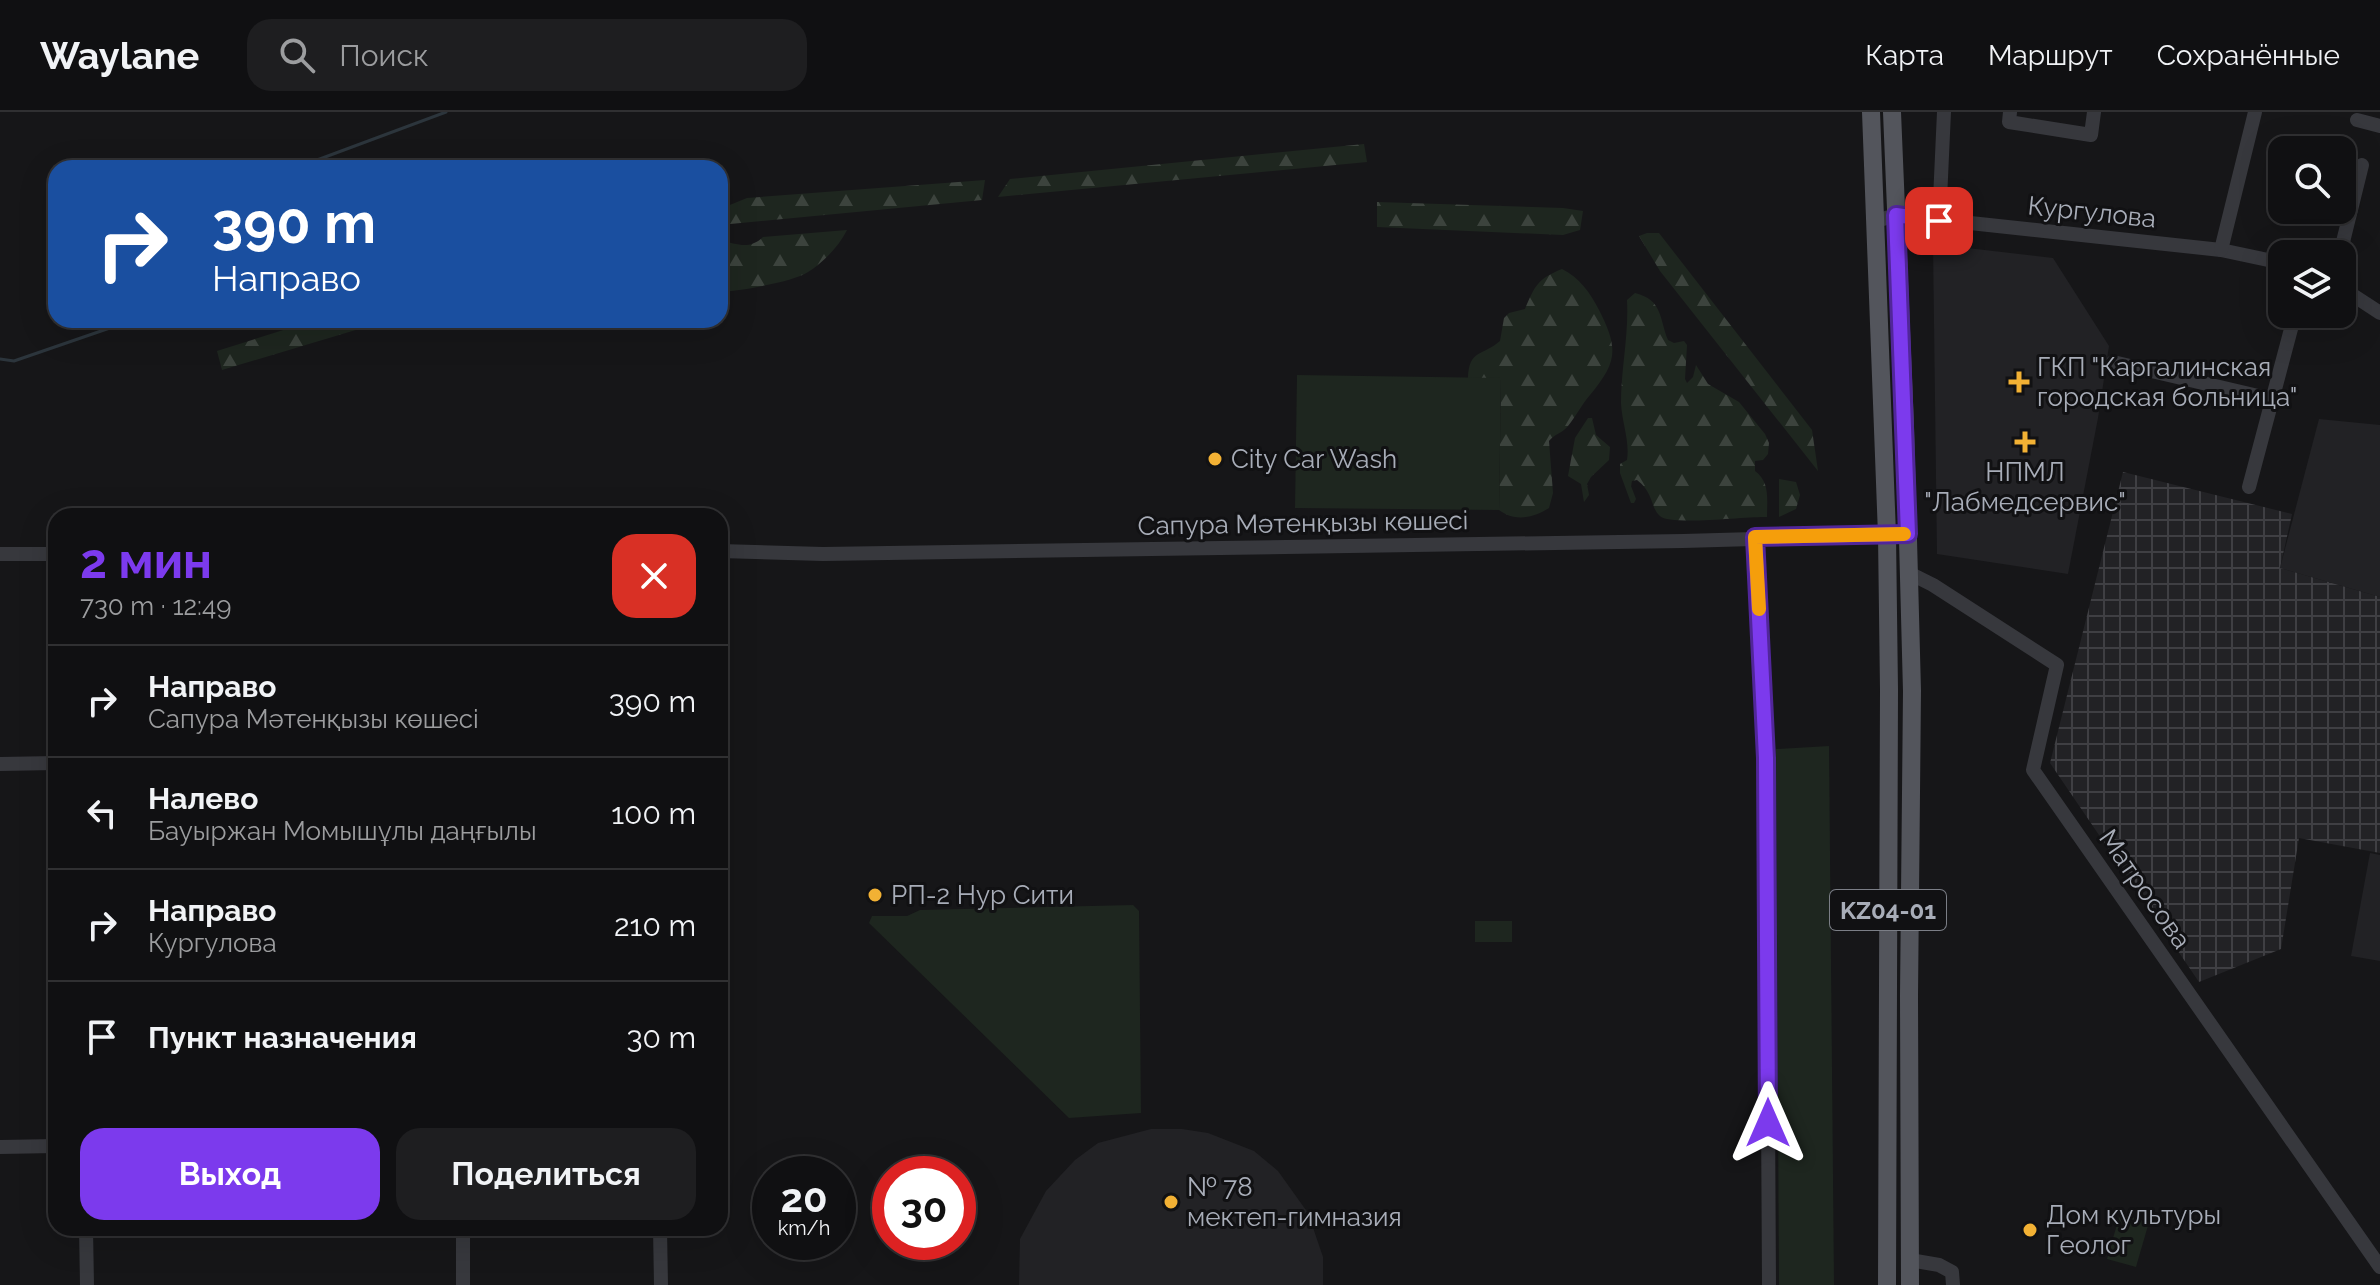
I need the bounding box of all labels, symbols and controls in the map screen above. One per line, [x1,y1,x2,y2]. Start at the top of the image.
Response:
search box [247,19,807,91]
text: Waylane [40,33,199,78]
icon: search [275,33,319,77]
text: Поиск [339,38,429,73]
text: Карта [1865,39,1944,72]
text: Маршрут [1988,39,2113,72]
text: Сохранённые [2157,39,2340,72]
map controls [2268,136,2356,328]
button: search [2268,136,2356,224]
pin [1905,187,1973,255]
text: 390 m [212,190,376,256]
street label: Кургулова [2026,190,2158,234]
icon: right [80,192,184,296]
icon: arrive [1917,199,1961,243]
button: layers [2268,240,2356,328]
text: Направо [212,257,361,299]
place label: ГКП "Каргалинская городская больница" [2037,352,2297,412]
marker: ГКП "Каргалинская городская больница" [2008,371,2030,393]
marker: НПМЛ "Лабмедсервис" [2014,431,2036,453]
place label: City Car Wash [1231,444,1397,474]
marker: City Car Wash [1206,450,1224,468]
place label: НПМЛ "Лабмедсервис" [1924,457,2126,517]
street label: Сапура Мәтенқызы көшесі [1137,505,1469,541]
text: 2 мин [80,533,212,589]
button: close [612,534,696,618]
text: 730 m · 12:49 [80,591,231,621]
text: Направо [148,669,277,704]
icon: right [80,679,124,723]
text: 390 m [609,684,696,719]
text: Сапура Мәтенқызы көшесі [148,704,479,734]
text: Налево [148,781,258,816]
icon: left [80,791,124,835]
text: 100 m [611,796,696,831]
text: Бауыржан Момышұлы даңғылы [148,816,537,846]
street label: Матросова [2093,824,2197,954]
place label: РП-2 Нур Сити [891,880,1074,910]
marker: РП-2 Нур Сити [866,886,884,904]
road number: KZ04-01 [1830,890,1946,930]
text: Направо [148,893,277,928]
icon: right [80,903,124,947]
text: 210 m [614,908,696,943]
text: Кургулова [148,928,277,958]
icon: arrive [80,1015,124,1059]
text: Пункт назначения [148,1020,417,1055]
text: 30 m [626,1020,696,1055]
position arrow [1726,1081,1810,1165]
button: Выход [80,1128,380,1220]
button: Поделиться [396,1128,696,1220]
speed limit sign: 30 [872,1156,976,1260]
place label: № 78 мектеп-гимназия [1187,1172,1402,1232]
text: 20 [780,1174,828,1221]
marker: № 78 мектеп-гимназия [1162,1193,1180,1211]
place label: Дом культуры Геолог [2046,1200,2221,1260]
text: km/h [778,1216,830,1240]
marker: Дом культуры Геолог [2021,1221,2039,1239]

